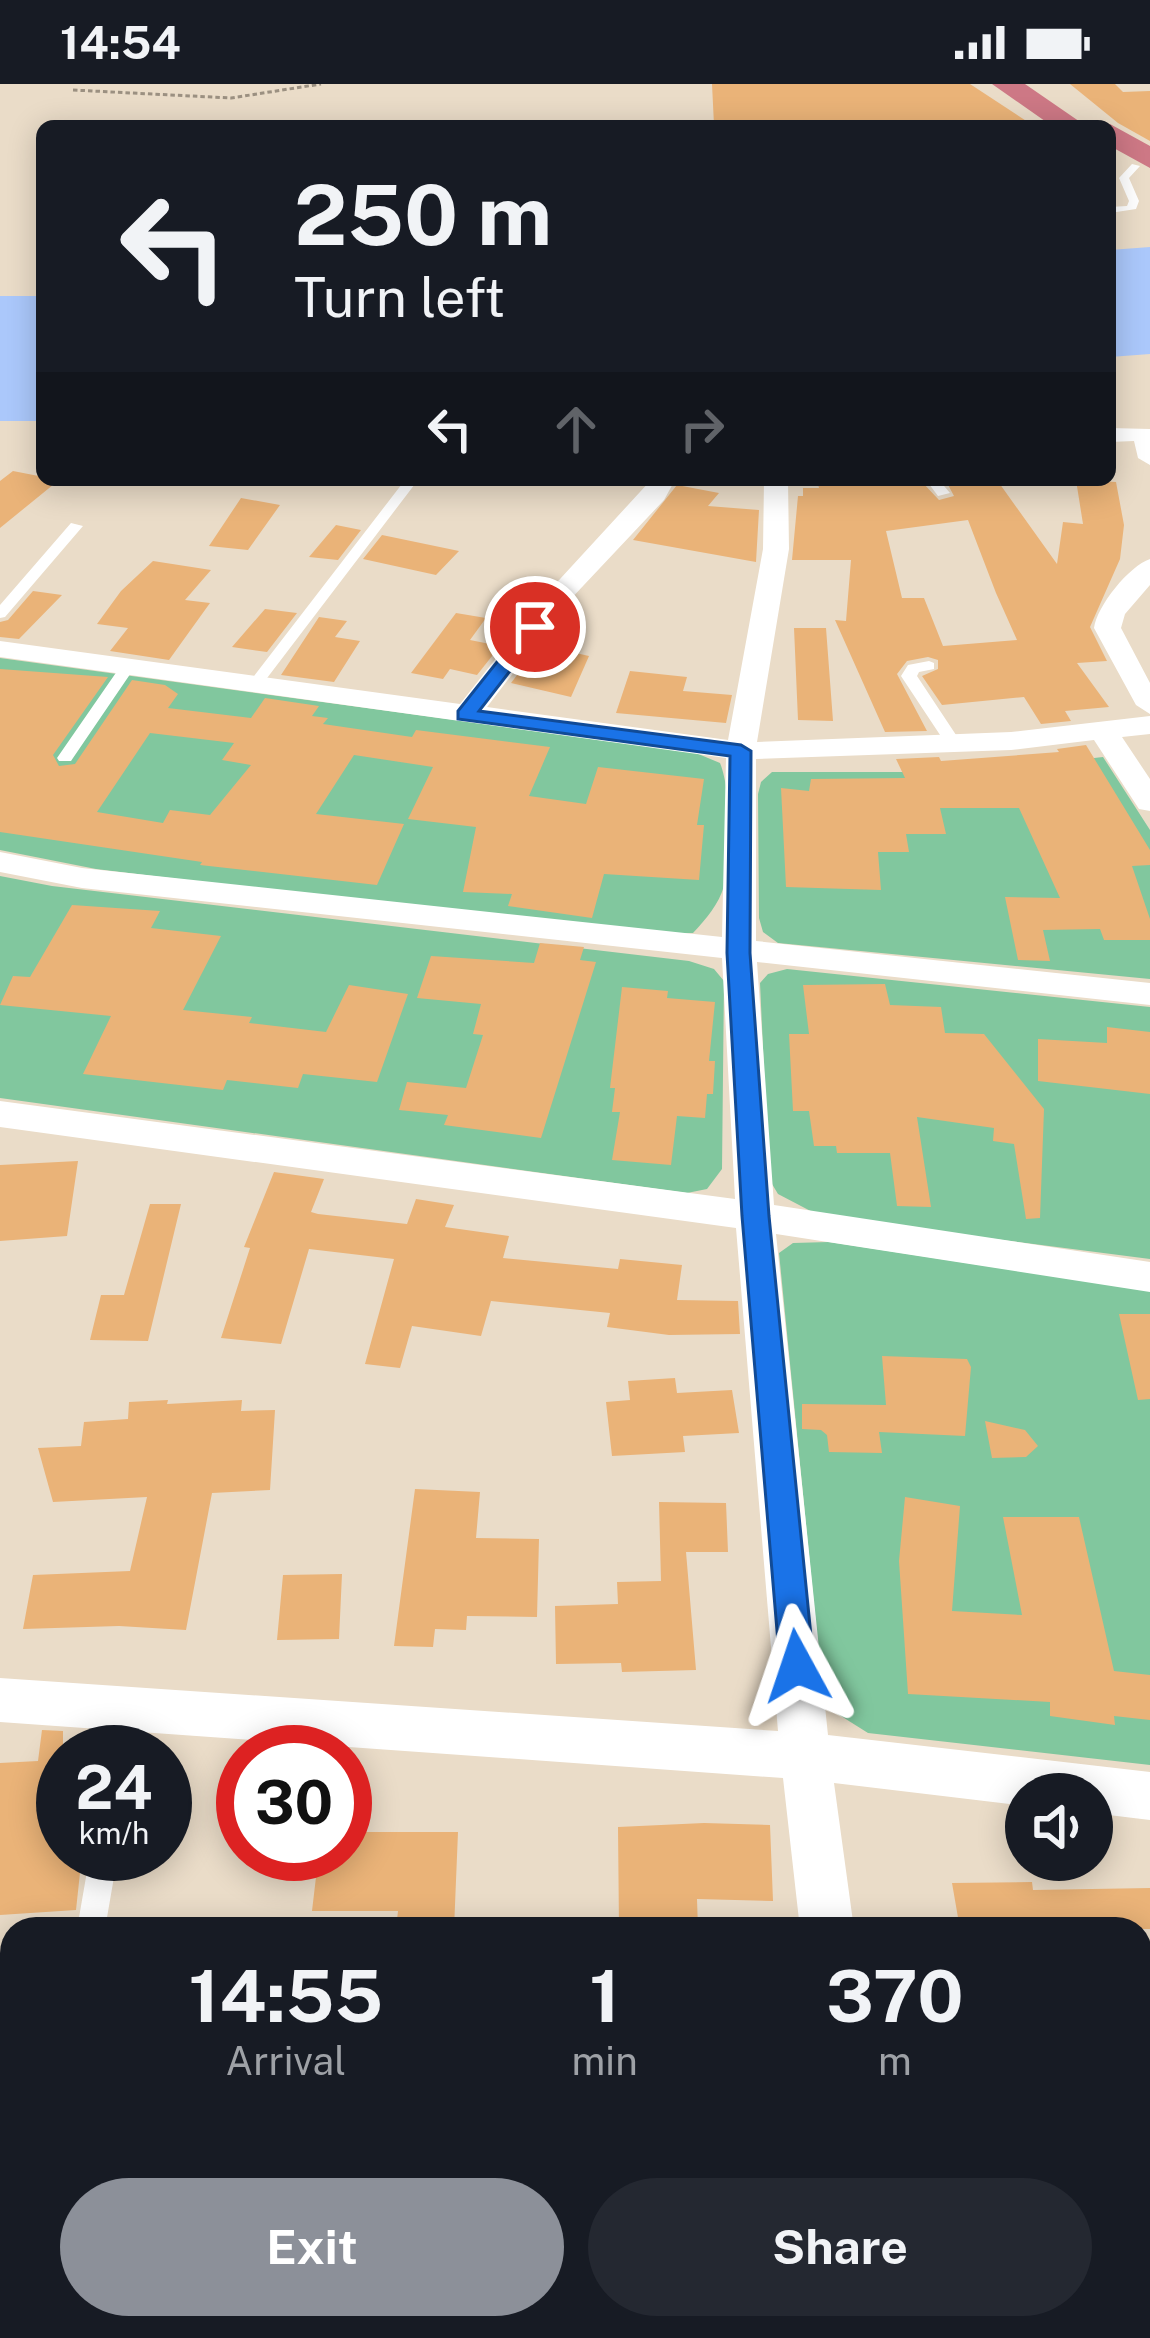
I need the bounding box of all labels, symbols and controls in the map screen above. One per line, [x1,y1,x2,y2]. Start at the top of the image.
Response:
text: 14:54 [60,16,181,69]
text: 250 m [294,165,552,264]
icon: left [96,168,252,324]
text: Turn left [294,266,505,329]
icon: left [417,396,483,462]
icon: ahead [543,396,609,462]
icon: right [669,396,735,462]
pin [484,576,586,678]
icon: arrive [502,594,568,660]
position arrow [734,1603,860,1729]
speed limit sign: 30 [216,1725,372,1881]
text: 24 [75,1752,153,1823]
map controls [1005,1773,1113,1881]
button: sound [1005,1773,1113,1881]
text: km/h [79,1815,149,1851]
text: 14:55 [188,1954,383,2038]
text: 1 [589,1954,620,2038]
text: 370 [826,1954,964,2038]
text: Arrival [226,2038,346,2084]
text: min [572,2038,638,2084]
text: m [878,2038,912,2084]
button: Exit [60,2178,564,2316]
button: Share [588,2178,1092,2316]

